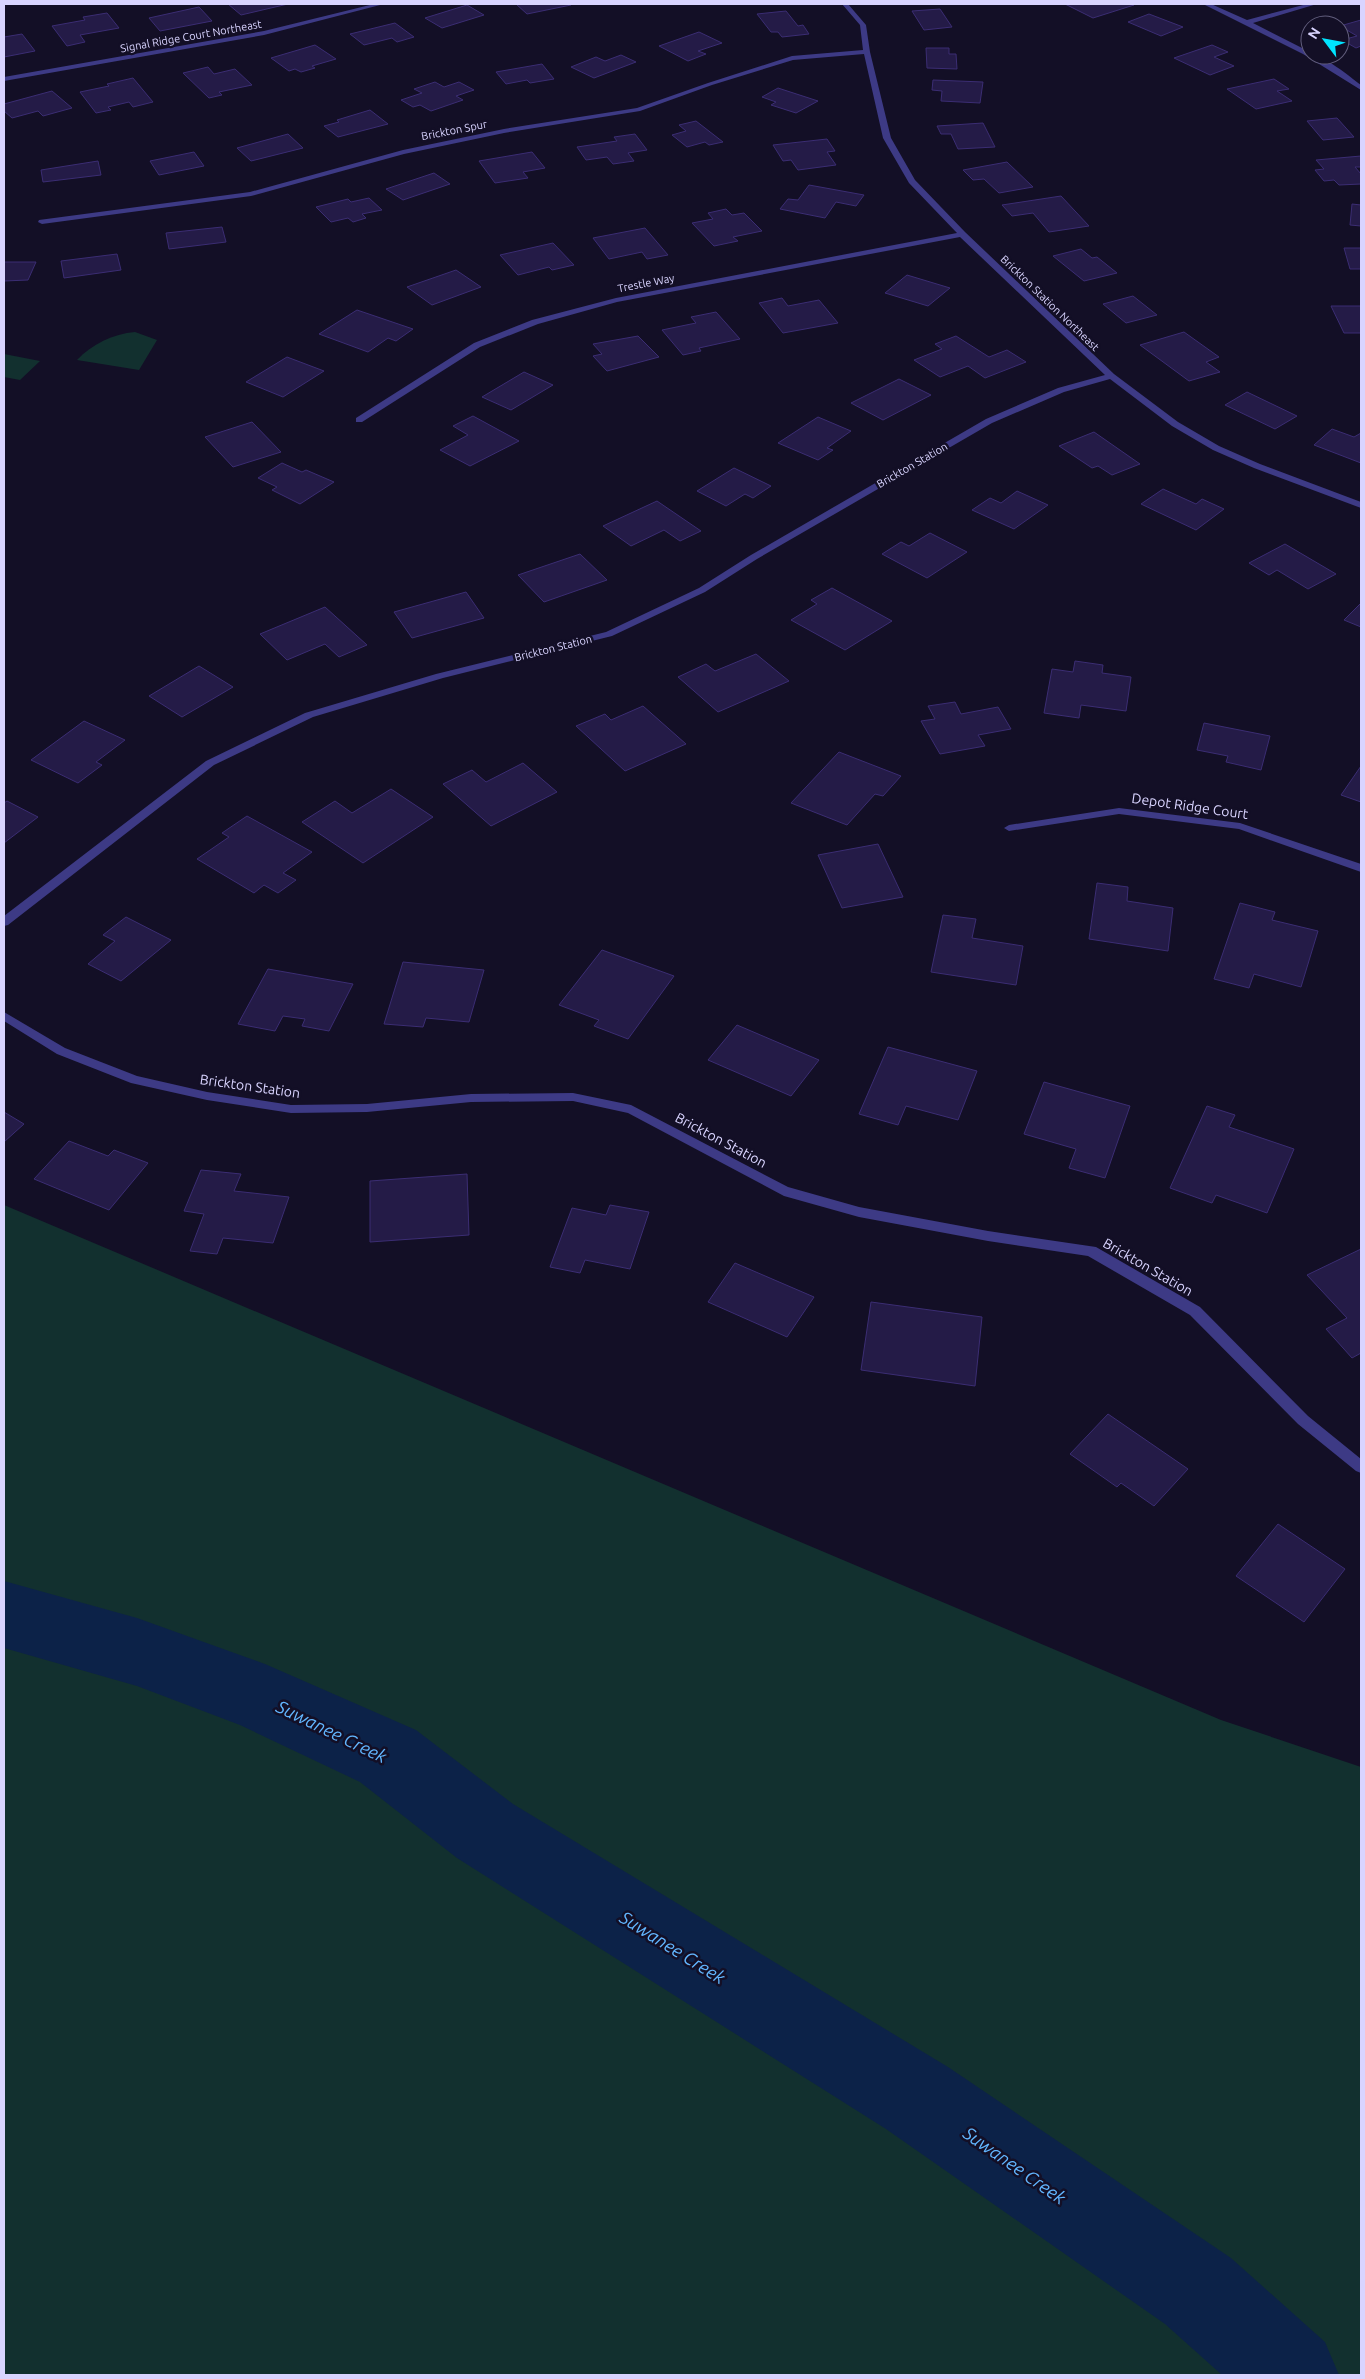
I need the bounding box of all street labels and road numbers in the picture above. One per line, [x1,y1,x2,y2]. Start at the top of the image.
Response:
street label: Signal Ridge Court Northeast [119,18,263,54]
street label: Brickton Spur [420,118,489,142]
street label: Brickton Station Northeast [998,253,1102,354]
street label: Trestle Way [617,271,676,294]
street label: Brickton Station [875,440,949,490]
street label: Brickton Station [513,633,593,663]
street label: Depot Ridge Court [1131,790,1250,822]
street label: Brickton Station [199,1071,301,1101]
street label: Brickton Station [673,1109,769,1171]
street label: Brickton Station [1100,1235,1196,1299]

